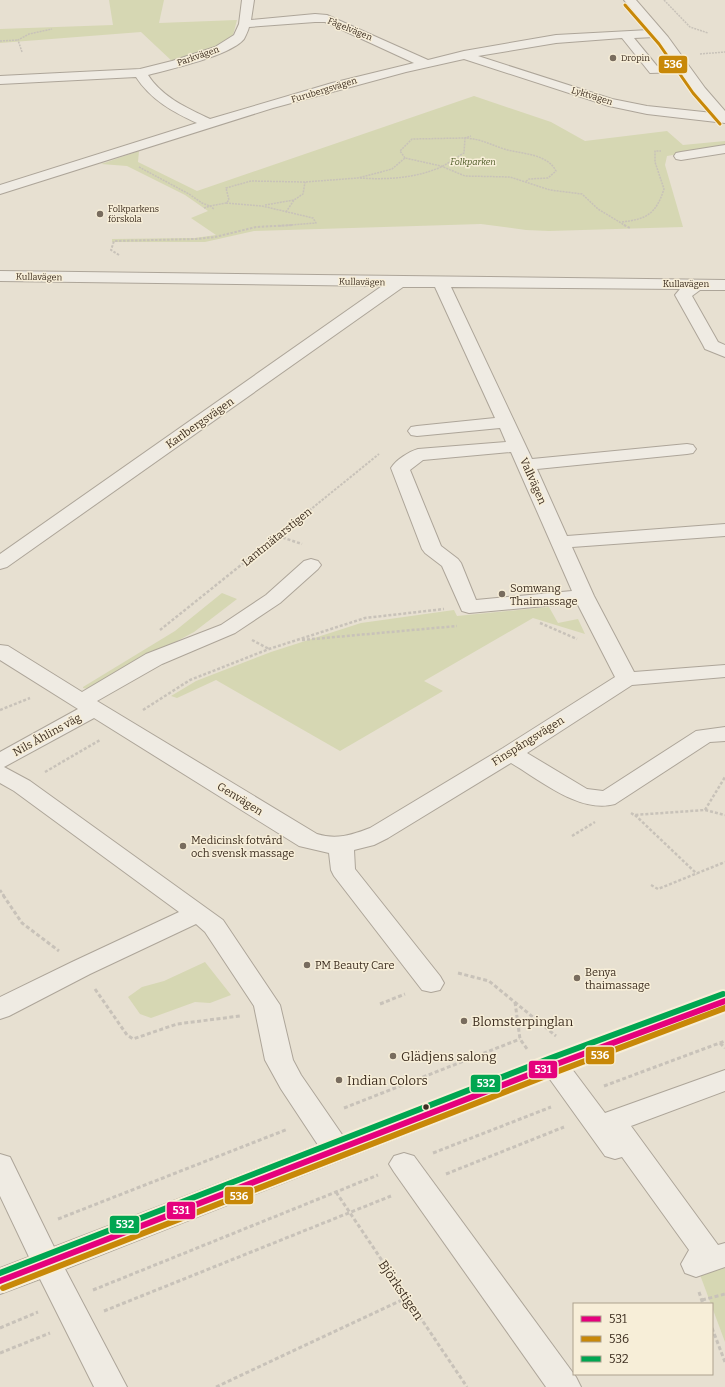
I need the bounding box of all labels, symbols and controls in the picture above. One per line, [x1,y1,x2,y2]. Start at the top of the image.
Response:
street label: Fågelvägen [326,16,374,43]
street label: Parkvägen [176,44,221,68]
marker: Dropin [608,53,618,63]
place label: Dropin [621,53,650,63]
line badge: 536 [658,55,688,74]
text: 536 [664,58,683,71]
street label: Furubergsvägen [290,75,358,105]
street label: Lyktvägen [570,85,614,107]
park label: Folkparken [450,157,496,167]
place label: Folkparkens förskola [108,204,159,224]
marker: Folkparkens förskola [95,209,105,219]
street label: Kullavägen [16,272,63,282]
street label: Kullavägen [339,277,386,287]
street label: Kullavägen [663,279,710,289]
street label: Karlbergsvägen [164,395,236,451]
street label: Vallvägen [517,456,549,506]
street label: Lantmätarstigen [240,505,314,569]
place label: Somwang Thaimassage [510,582,578,608]
marker: Somwang Thaimassage [497,589,507,599]
street label: Nils Åhlins väg [10,710,83,759]
street label: Finspångsvägen [489,714,567,768]
street label: Genvägen [215,780,265,818]
place label: Medicinsk fotvård och svensk massage [191,834,294,860]
marker: Medicinsk fotvård och svensk massage [178,841,188,851]
place label: PM Beauty Care [315,959,395,972]
marker: PM Beauty Care [302,960,312,970]
place label: Benya thaimassage [585,966,650,992]
marker: Benya thaimassage [572,973,582,983]
place label: Blomsterpinglan [472,1014,574,1029]
marker: Blomsterpinglan [459,1016,469,1026]
line badge: 536 [585,1046,615,1065]
place label: Glädjens salong [401,1049,497,1064]
text: 536 [591,1049,610,1062]
marker: Glädjens salong [388,1051,398,1061]
line badge: 531 [528,1060,558,1079]
text: 531 [535,1063,552,1076]
place label: Indian Colors [347,1073,428,1088]
line badge: 532 [470,1074,501,1093]
marker: Indian Colors [334,1075,344,1085]
text: 532 [477,1077,495,1090]
unlabelled marker [421,1102,431,1112]
line badge: 536 [224,1186,254,1205]
text: 536 [230,1190,249,1203]
line badge: 531 [166,1201,196,1220]
text: 531 [173,1204,190,1217]
line badge: 532 [109,1215,140,1234]
text: 532 [116,1218,134,1231]
street label: Björkstigen [376,1257,427,1323]
legend [573,1303,713,1375]
text: 531 [609,1312,627,1326]
text: 536 [609,1332,629,1346]
text: 532 [609,1352,629,1366]

